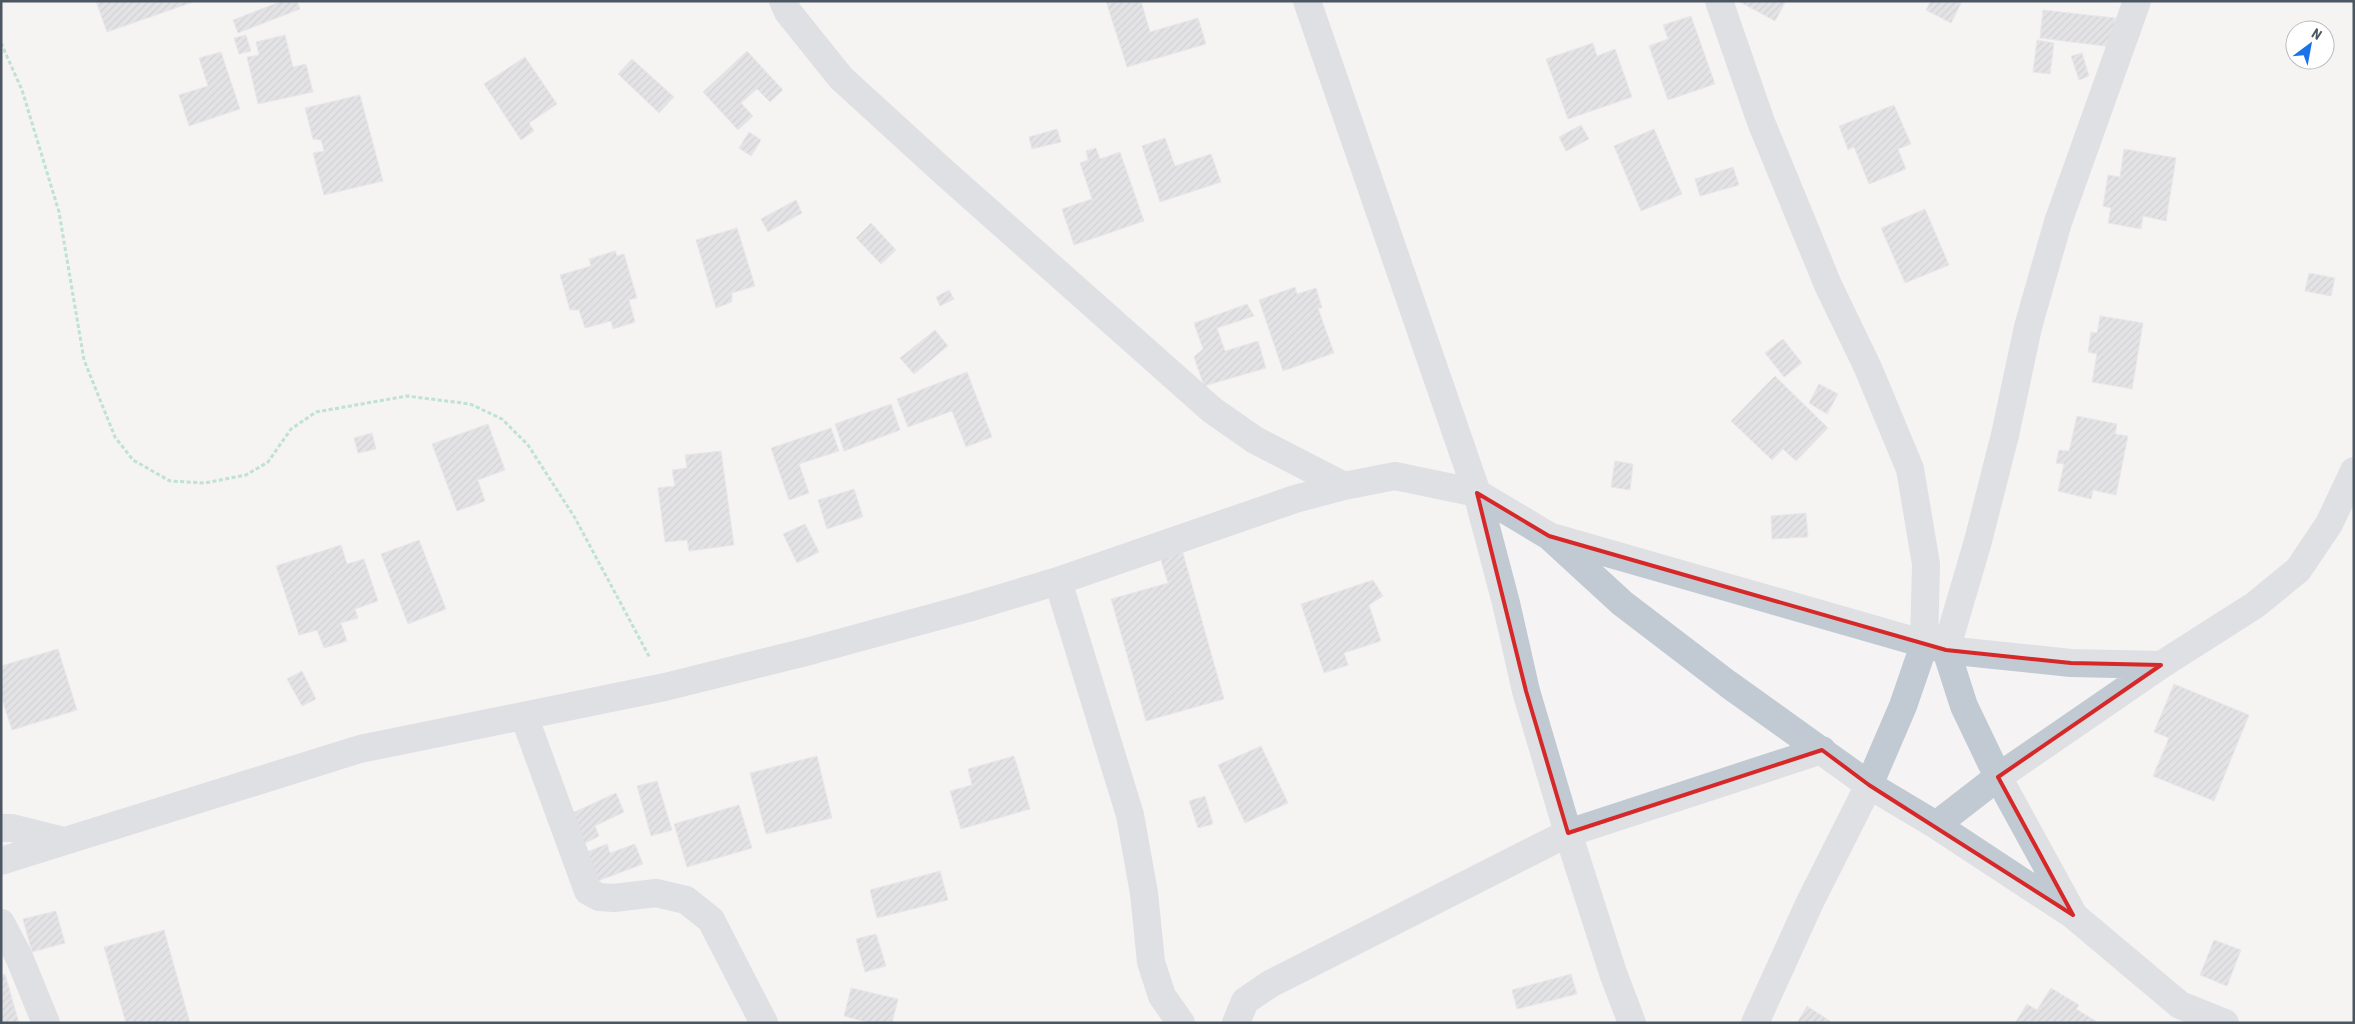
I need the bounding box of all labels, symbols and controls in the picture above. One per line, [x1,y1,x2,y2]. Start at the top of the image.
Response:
north arrow [2285,20,2335,70]
text: N [2309,25,2325,43]

